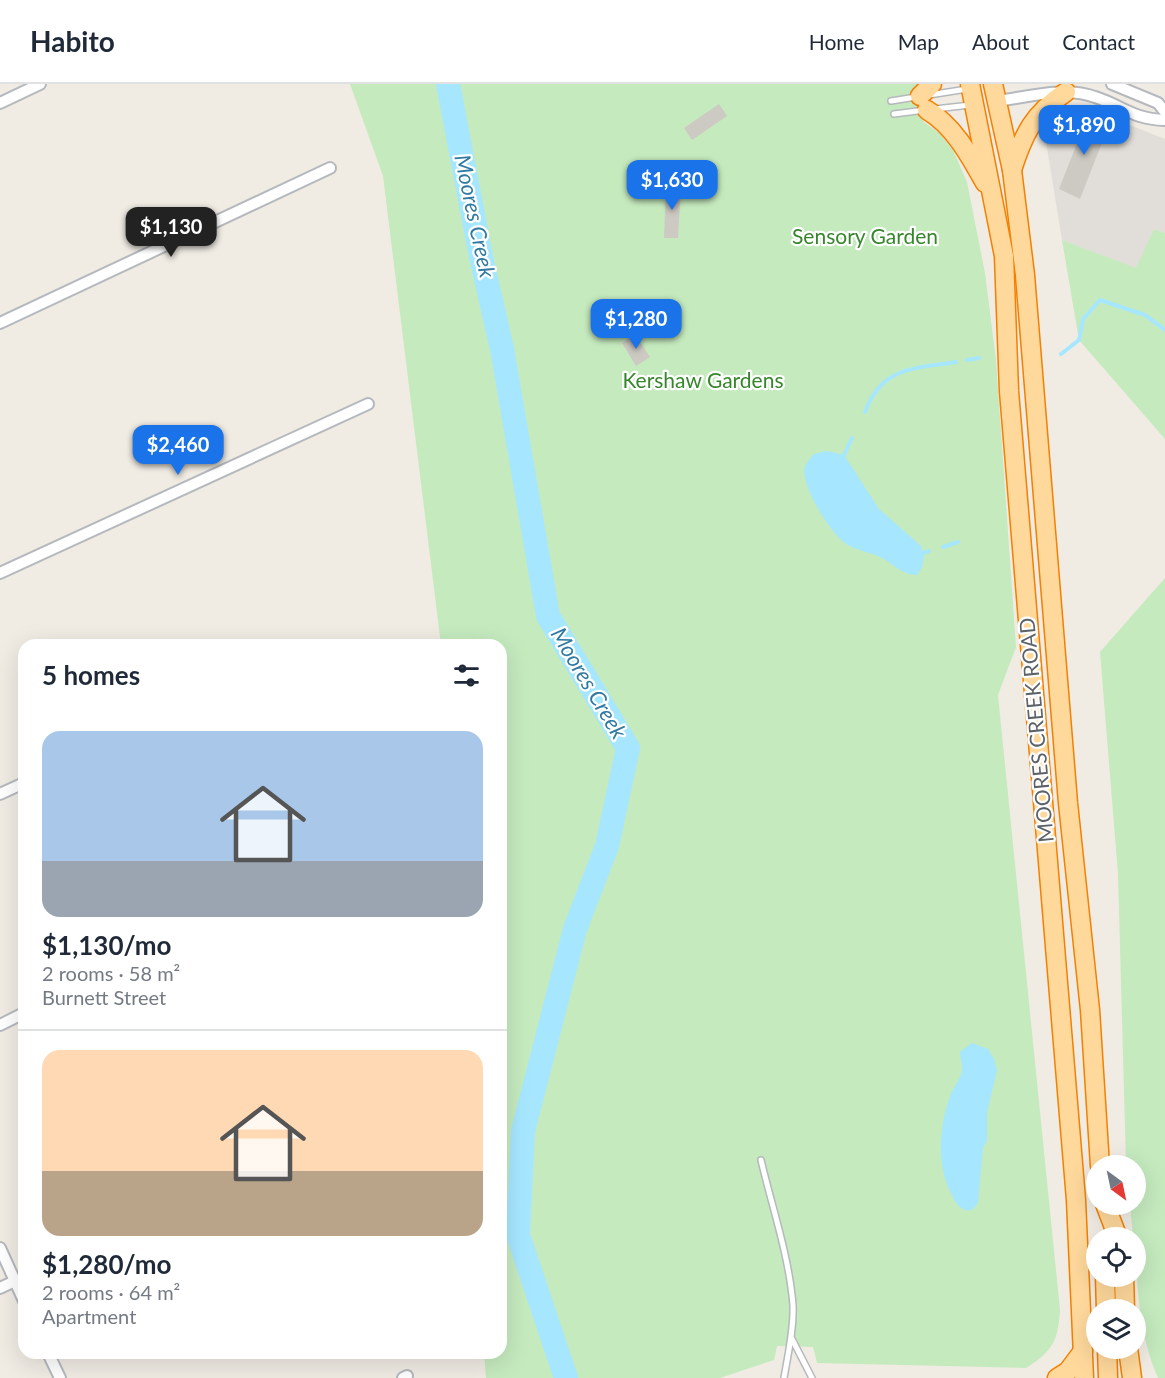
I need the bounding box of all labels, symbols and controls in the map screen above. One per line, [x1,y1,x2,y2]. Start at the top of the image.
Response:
text: Habito [30,24,115,58]
text: Home [809,29,865,54]
text: Map [898,29,939,54]
text: About [972,29,1029,54]
text: Contact [1062,29,1135,54]
pin: $1,890 [1035,105,1133,156]
text: $1,890 [1053,112,1115,136]
water label: Moores Creek [449,152,502,281]
pin: $1,630 [623,160,721,211]
text: $1,630 [641,167,703,191]
pin: $1,130 [122,207,220,258]
text: $1,130 [140,214,202,238]
park label: Sensory Garden [792,223,938,248]
pin: $1,280 [587,299,685,350]
text: $1,280 [605,306,667,330]
park label: Kershaw Gardens [622,367,784,392]
pin: $2,460 [129,425,227,476]
text: $2,460 [147,432,209,456]
street label: MOORES CREEK ROAD [1013,617,1058,844]
water label: Moores Creek [546,622,634,744]
text: 5 homes [42,659,140,691]
icon: filters [450,659,483,692]
icon: home [209,770,317,878]
text: $1,130/mo [42,929,172,961]
text: 2 rooms · 58 m² [42,961,180,985]
text: Burnett Street [42,985,166,1009]
icon: home [209,1089,317,1197]
north arrow [1086,1155,1146,1215]
map controls [1086,1155,1146,1359]
button: locate [1086,1227,1146,1287]
text: $1,280/mo [42,1248,172,1280]
text: 2 rooms · 64 m² [42,1280,180,1304]
button: layers [1086,1299,1146,1359]
text: Apartment [42,1304,136,1328]

